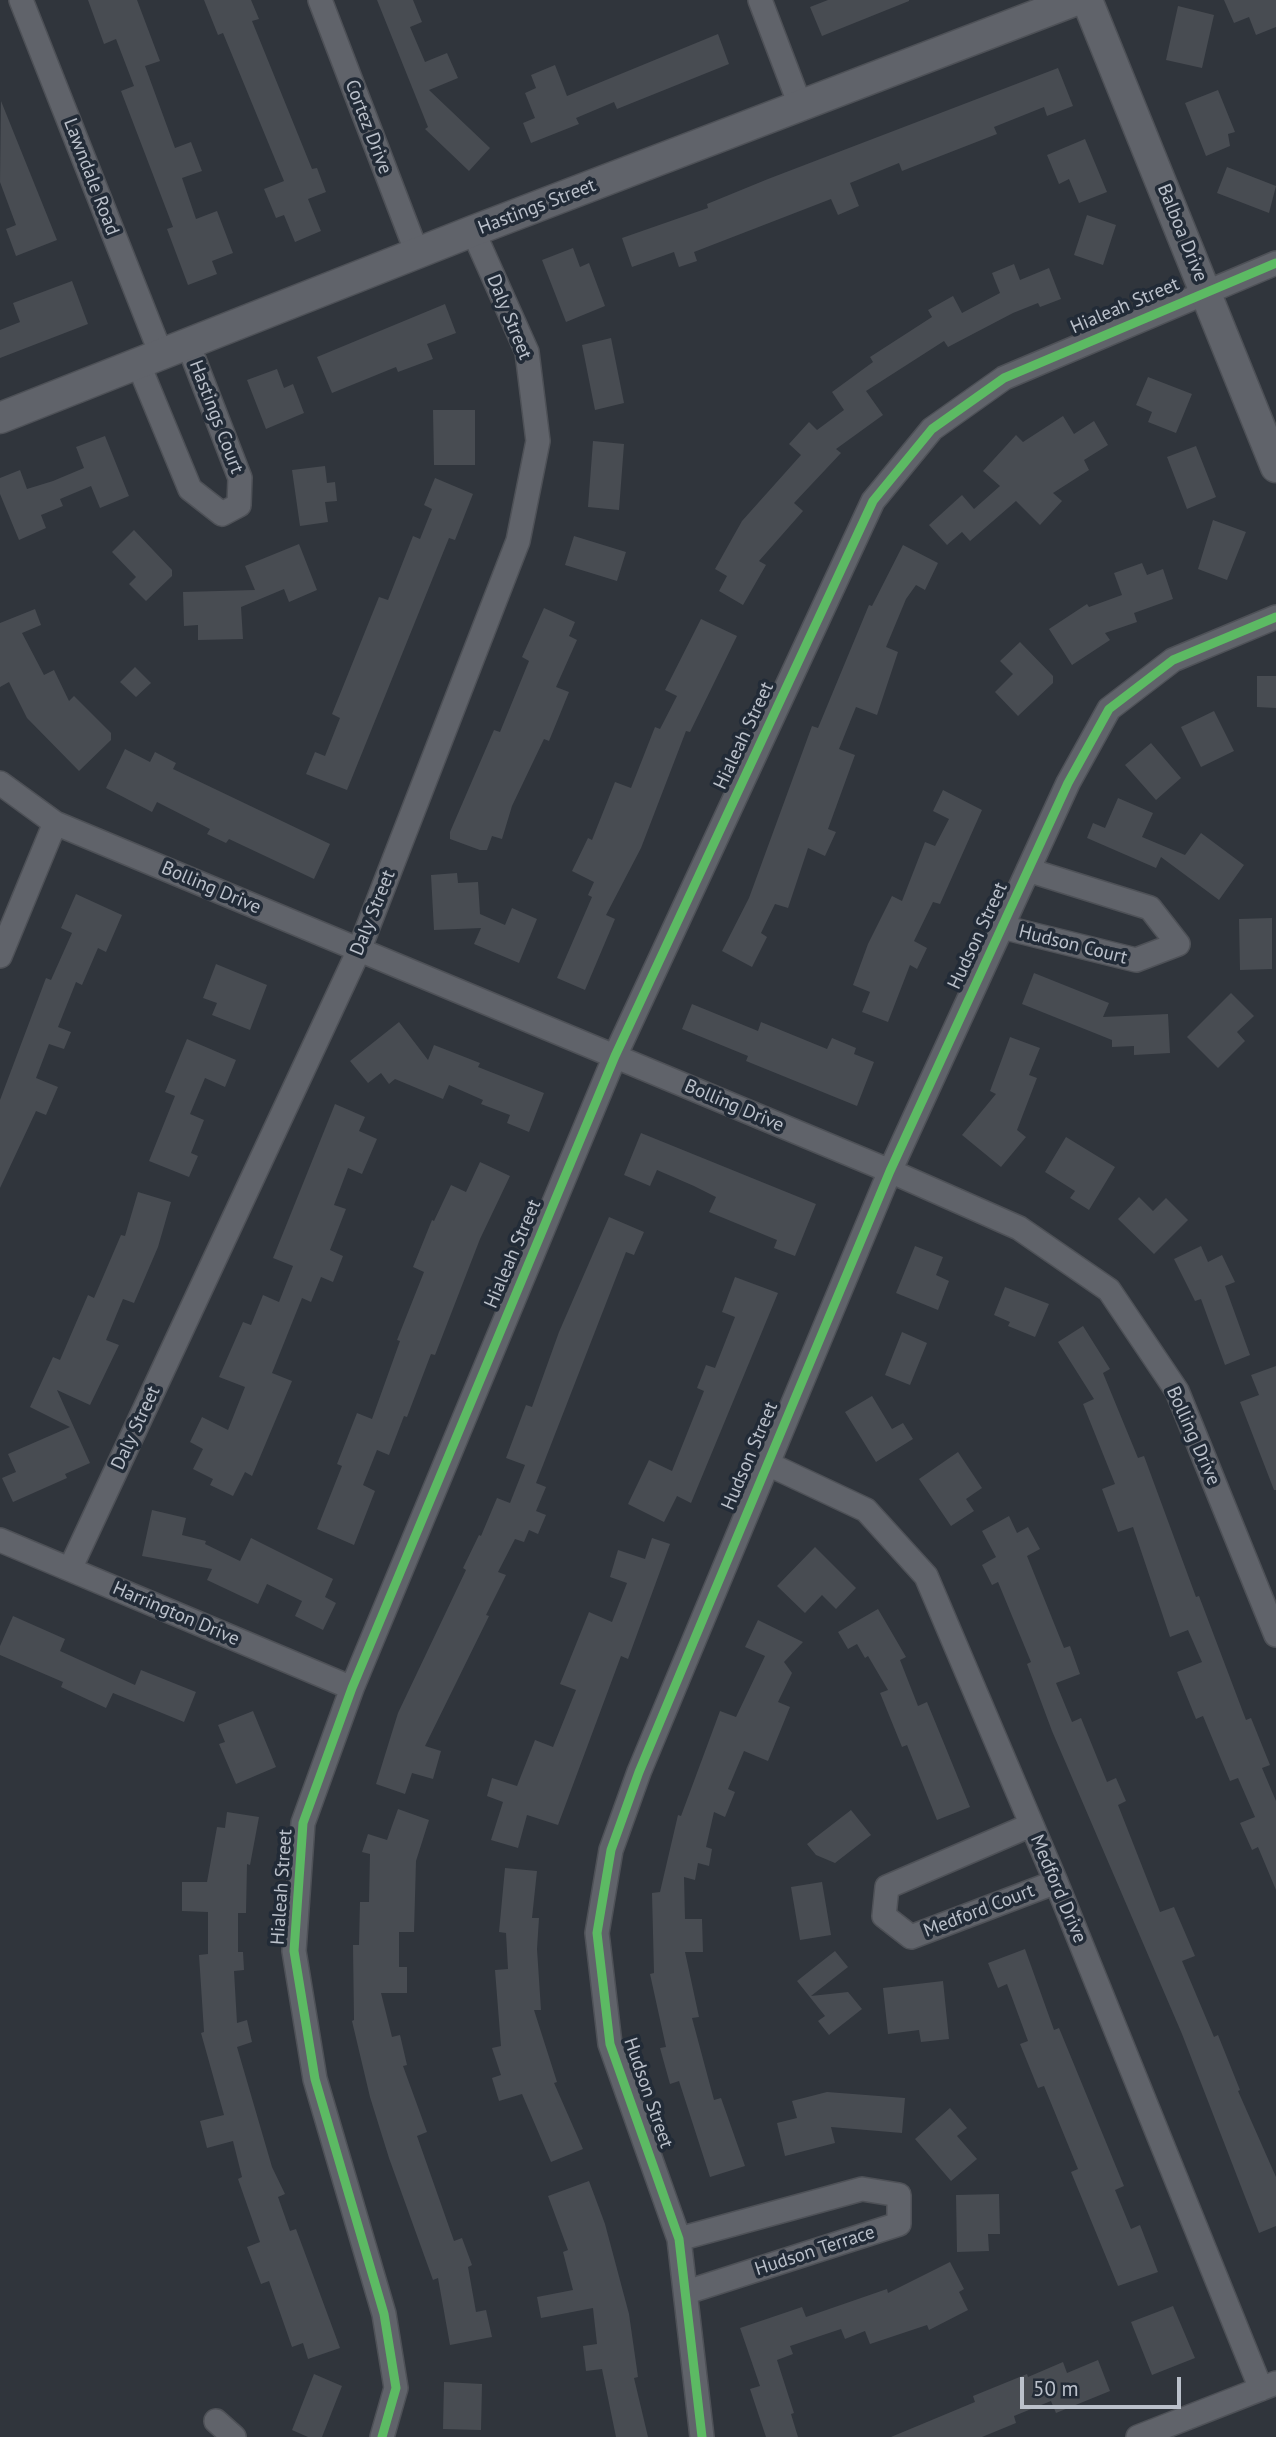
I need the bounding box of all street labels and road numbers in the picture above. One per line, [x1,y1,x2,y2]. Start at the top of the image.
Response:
street label: Cortez Drive [340,77,396,177]
street label: Lawndale Road [58,115,124,239]
street label: Hastings Street [475,174,599,240]
street label: Balboa Drive [1152,181,1212,285]
street label: Daly Street [482,271,536,363]
street label: Hialeah Street [1067,273,1183,339]
street label: Hastings Court [184,357,248,477]
street label: Hialeah Street [709,679,779,793]
street label: Bolling Drive [158,857,264,919]
street label: Daly Street [346,867,400,959]
street label: Hudson Street [943,879,1013,993]
street label: Hudson Court [1016,921,1130,969]
street label: Bolling Drive [681,1075,787,1137]
street label: Hialeah Street [480,1196,546,1312]
street label: Daly Street [107,1382,165,1474]
street label: Bolling Drive [1161,1383,1225,1489]
street label: Hudson Street [717,1398,783,1514]
street label: Harrington Drive [109,1577,243,1651]
street label: Hialeah Street [267,1828,297,1946]
street label: Medford Drive [1025,1831,1091,1947]
street label: Medford Court [920,1879,1038,1943]
street label: Hudson Street [618,2035,678,2151]
street label: Hudson Terrace [752,2221,878,2281]

